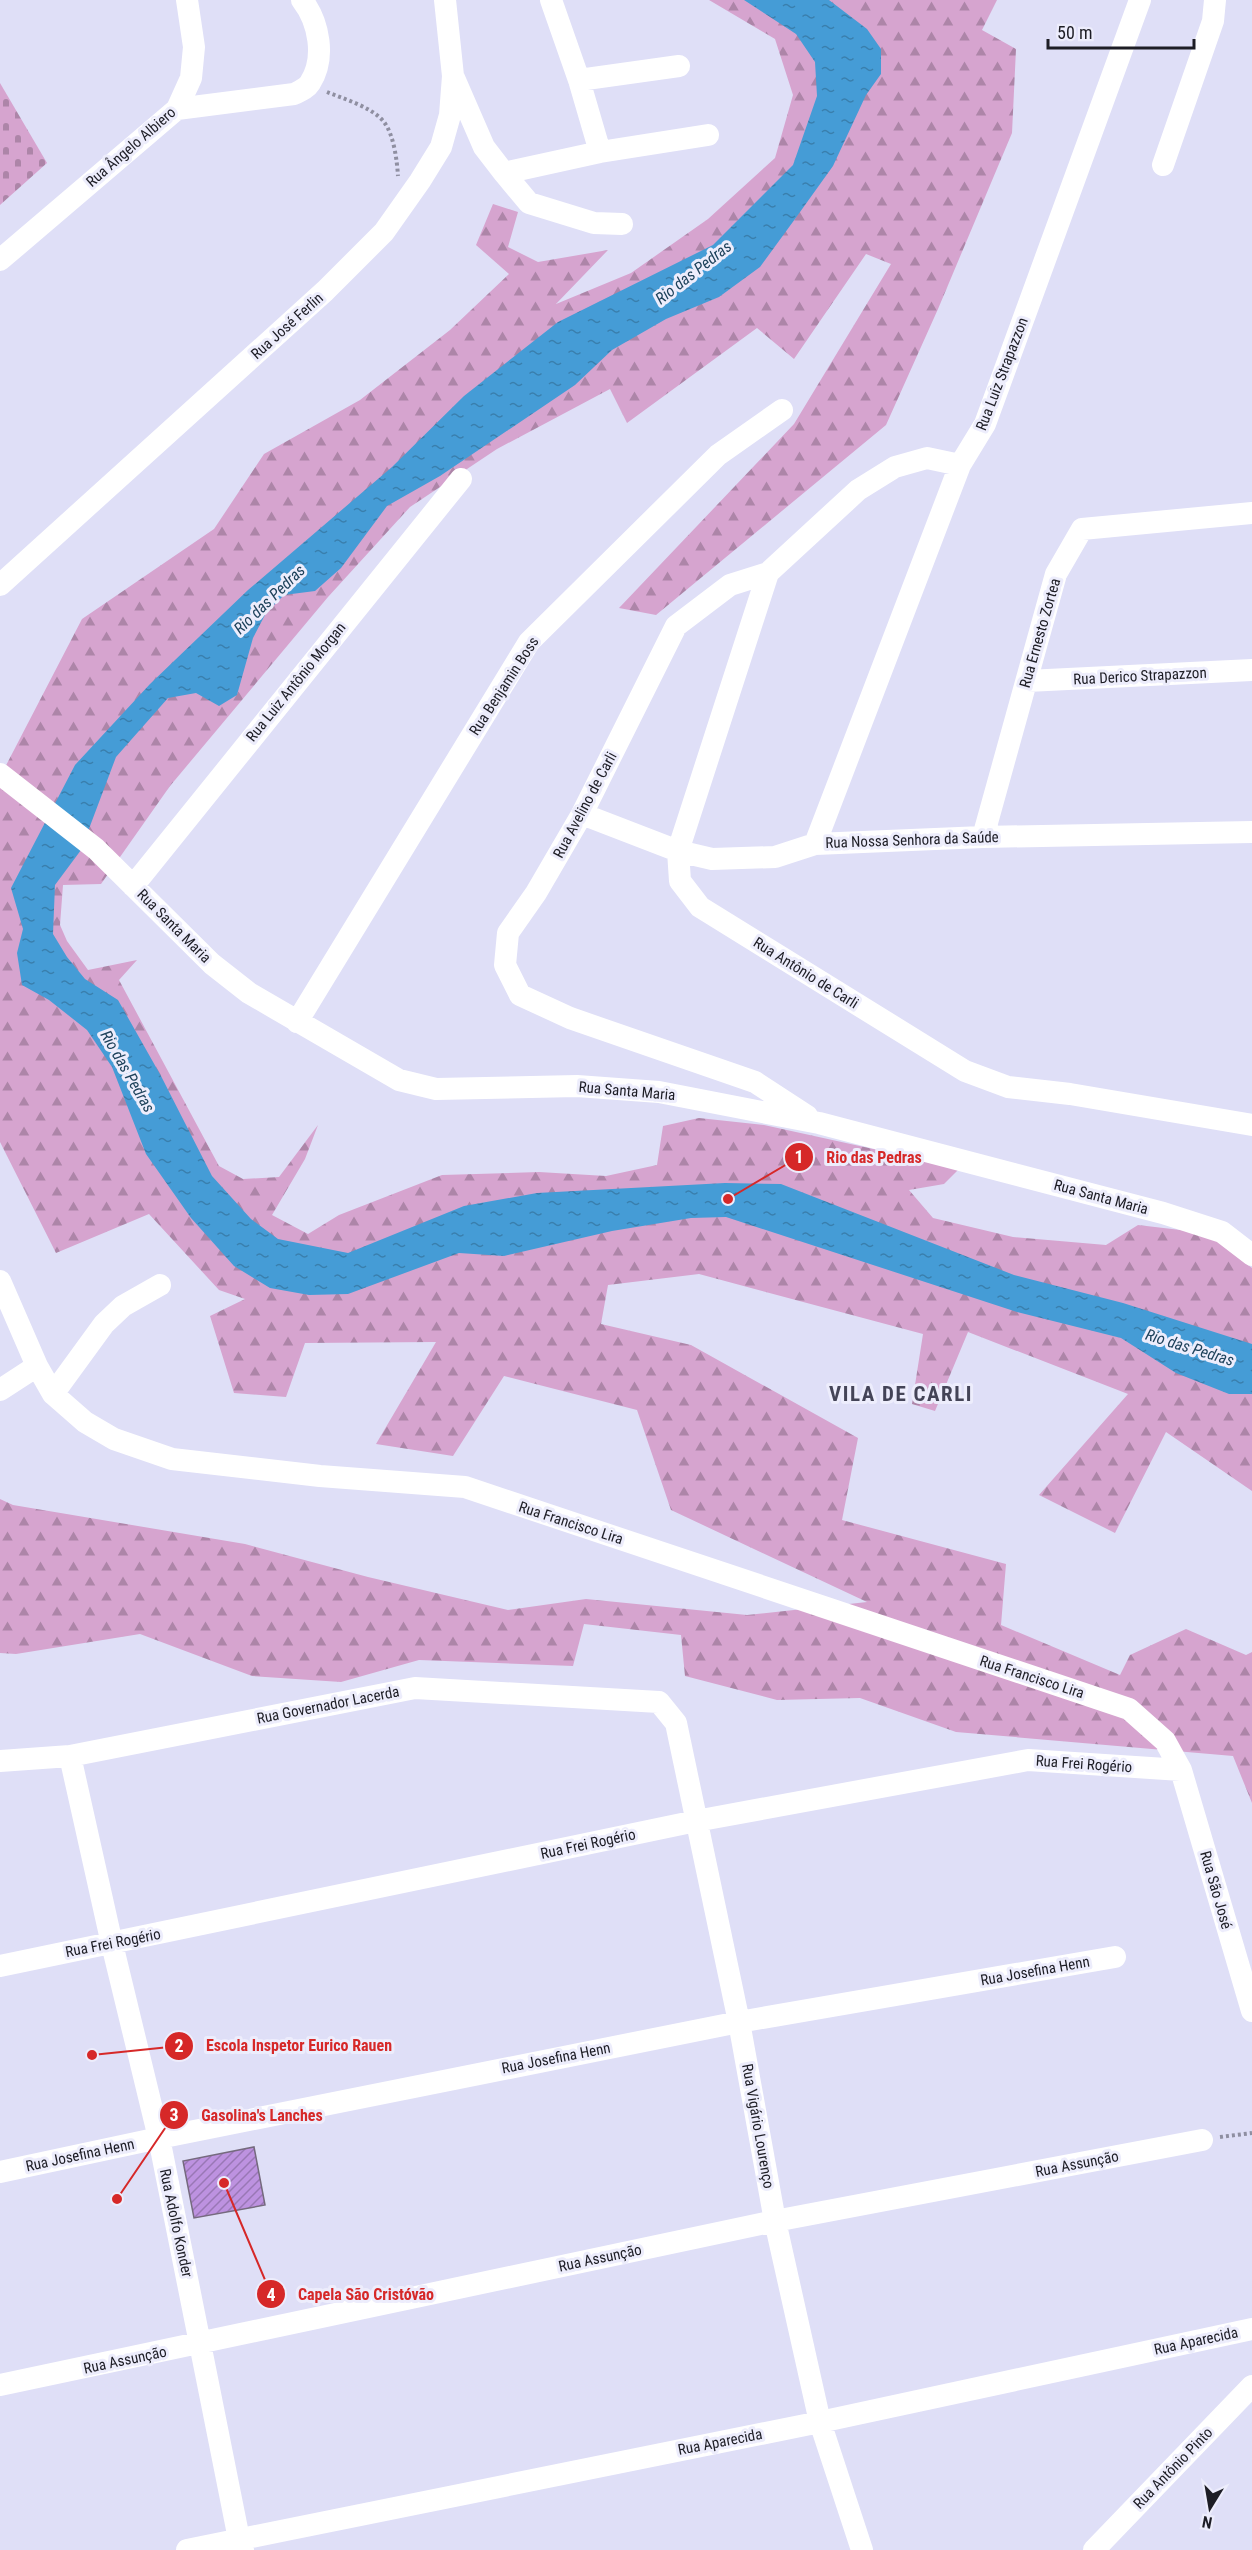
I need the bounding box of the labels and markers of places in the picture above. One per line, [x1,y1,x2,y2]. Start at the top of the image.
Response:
callout: Rio das Pedras [784,1140,934,1174]
callout: Escola Inspetor Eurico Rauen [164,2029,404,2063]
callout: Gasolina's Lanches [159,2098,334,2132]
callout: Capela São Cristóvão [256,2277,447,2311]

